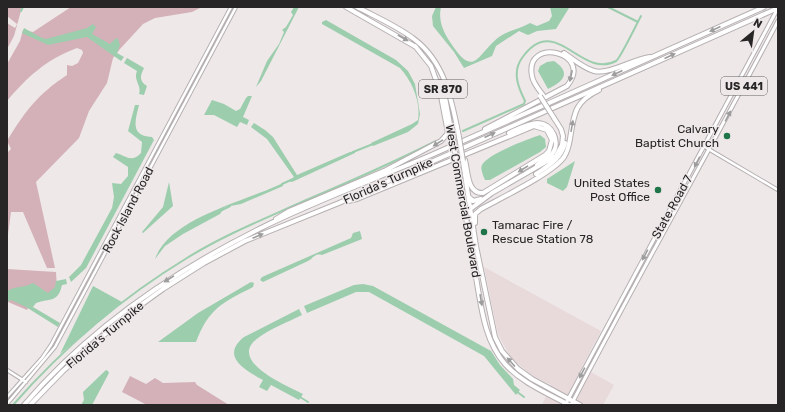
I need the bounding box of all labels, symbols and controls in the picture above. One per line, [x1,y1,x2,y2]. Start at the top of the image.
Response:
north arrow [733,12,773,52]
text: N [751,16,764,31]
one-way arrow [710,26,721,32]
one-way arrow [397,35,409,42]
one-way arrow [664,53,675,59]
one-way arrow [568,70,574,82]
one-way arrow [611,71,623,77]
road number: US 441 [721,77,767,95]
road number: SR 870 [419,80,467,98]
one-way arrow [725,110,731,122]
one-way arrow [569,120,575,132]
place label: Calvary Baptist Church [635,122,719,150]
street label: West Commercial Boulevard [443,123,483,279]
marker: Calvary Baptist Church [722,131,732,141]
one-way arrow [485,132,496,138]
one-way arrow [433,139,443,147]
street label: Florida's Turnpike [341,155,435,207]
one-way arrow [694,156,700,167]
street label: Rock Island Road [100,165,156,255]
one-way arrow [518,165,528,173]
street label: State Road 7 [649,173,695,241]
place label: United States Post Office [574,176,650,204]
marker: United States Post Office [653,185,663,195]
place label: Tamarac Fire / Rescue Station 78 [492,218,593,246]
marker: Tamarac Fire / Rescue Station 78 [479,227,489,237]
one-way arrow [252,233,263,239]
one-way arrow [642,249,649,261]
one-way arrow [163,276,175,283]
one-way arrow [478,294,484,306]
street label: Florida's Turnpike [64,298,147,371]
one-way arrow [506,357,516,367]
one-way arrow [579,367,585,379]

